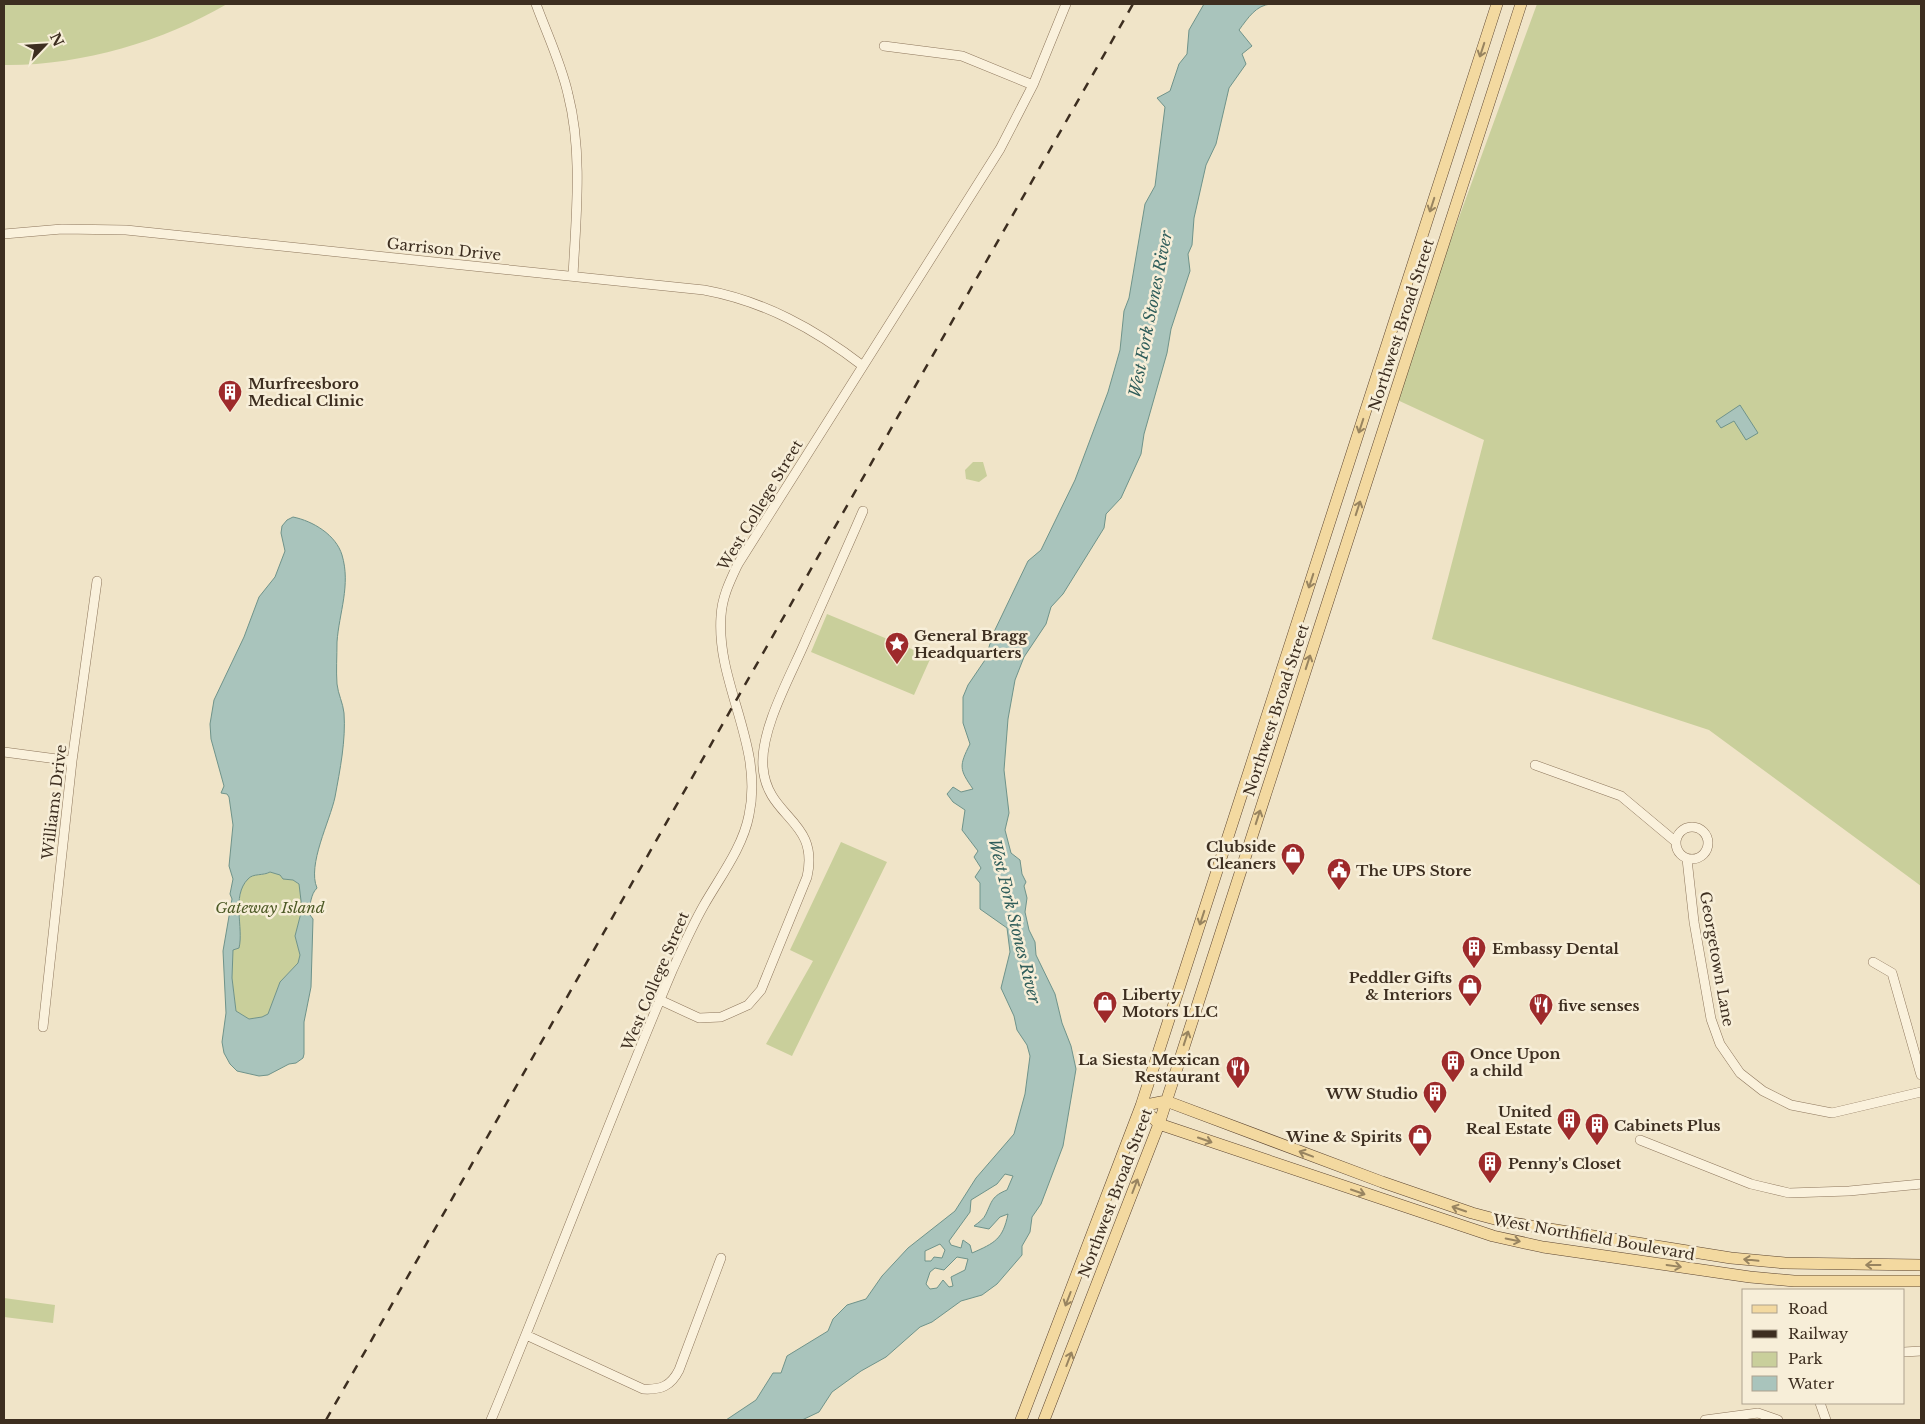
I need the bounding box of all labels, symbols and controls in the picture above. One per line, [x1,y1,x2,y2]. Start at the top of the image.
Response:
north arrow [20,20,70,70]
text: N [46,30,68,49]
one-way arrow [1477,42,1486,57]
one-way arrow [1427,196,1436,212]
water label: West Fork Stones River [1124,228,1176,399]
street label: Garrison Drive [386,234,502,264]
street label: Northwest Broad Street [1364,236,1438,413]
place label: Murfreesboro Medical Clinic [248,374,364,410]
building icon: Murfreesboro Medical Clinic [217,379,243,413]
one-way arrow [1355,418,1365,434]
street label: West College Street [713,436,807,575]
one-way arrow [1353,500,1363,516]
one-way arrow [1305,572,1315,588]
street label: Northwest Broad Street [1239,621,1313,798]
place label: General Bragg Headquarters [914,626,1028,662]
place icon: General Bragg Headquarters [884,631,910,665]
one-way arrow [1303,655,1313,671]
street label: Williams Drive [37,743,70,862]
one-way arrow [1253,809,1263,825]
water label: West Fork Stones River [985,836,1045,1006]
place label: Clubside Cleaners [1206,837,1276,873]
shop icon: Clubside Cleaners [1280,842,1306,876]
public building icon: The UPS Store [1326,857,1352,891]
place label: The UPS Store [1356,861,1472,880]
street label: Georgetown Lane [1696,890,1738,1028]
park label: Gateway Island [215,898,325,917]
street label: West College Street [617,908,693,1054]
one-way arrow [1196,910,1206,926]
building icon: Embassy Dental [1461,935,1487,969]
place label: Embassy Dental [1492,939,1620,958]
place label: Peddler Gifts & Interiors [1349,968,1452,1004]
shop icon: Peddler Gifts & Interiors [1457,973,1483,1007]
place label: Liberty Motors LLC [1122,985,1218,1021]
shop icon: Liberty Motors LLC [1092,990,1118,1024]
restaurant icon: five senses [1528,992,1554,1026]
place label: five senses [1558,996,1639,1015]
one-way arrow [1182,1031,1191,1046]
place label: Once Upon a child [1470,1044,1560,1080]
building icon: Once Upon a child [1440,1049,1466,1083]
place label: La Siesta Mexican Restaurant [1078,1050,1220,1086]
restaurant icon: La Siesta Mexican Restaurant [1225,1055,1251,1089]
building icon: WW Studio [1422,1080,1448,1114]
place label: WW Studio [1325,1084,1418,1103]
place label: United Real Estate [1466,1102,1553,1138]
street label: Northwest Broad Street [1074,1105,1156,1280]
building icon: United Real Estate [1556,1107,1582,1141]
building icon: Cabinets Plus [1584,1112,1610,1146]
place label: Cabinets Plus [1614,1116,1721,1135]
shop icon: Wine & Spirits [1407,1123,1433,1157]
place label: Wine & Spirits [1285,1127,1402,1146]
one-way arrow [1196,1135,1212,1145]
one-way arrow [1299,1149,1314,1158]
building icon: Penny's Closet [1477,1150,1503,1184]
place label: Penny's Closet [1508,1154,1622,1173]
one-way arrow [1131,1179,1140,1195]
one-way arrow [1350,1188,1366,1197]
one-way arrow [1452,1204,1467,1213]
street label: West Northfield Boulevard [1491,1210,1696,1264]
one-way arrow [1505,1236,1521,1246]
one-way arrow [1743,1255,1759,1264]
one-way arrow [1865,1260,1881,1270]
one-way arrow [1665,1261,1681,1271]
legend [1742,1289,1905,1404]
one-way arrow [1063,1291,1072,1306]
text: Road [1788,1299,1828,1318]
text: Railway [1788,1324,1849,1343]
text: Park [1788,1349,1824,1368]
one-way arrow [1065,1352,1074,1367]
text: Water [1787,1374,1835,1393]

